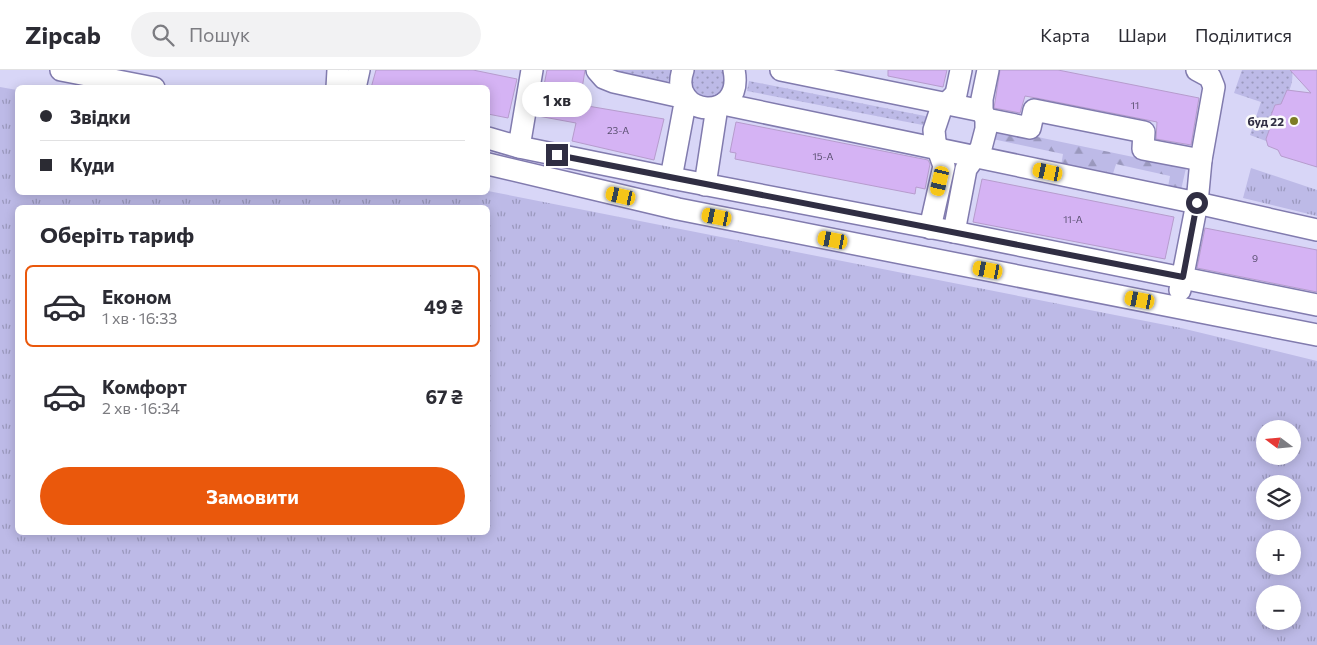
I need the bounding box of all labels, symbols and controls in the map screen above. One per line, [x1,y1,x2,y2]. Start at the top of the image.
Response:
search box [131,12,481,57]
text: Zipcab [25,20,101,49]
icon: search [149,21,177,49]
text: Пошук [189,23,250,46]
text: Карта [1040,24,1090,46]
text: Шари [1118,24,1167,46]
text: Поділитися [1195,24,1292,46]
callout: 1 хв [522,82,592,118]
text: 1 хв [543,90,571,109]
house number: 11 [1131,99,1139,111]
text: Звідки [70,105,131,128]
place label: буд 22 [1248,114,1284,128]
marker: буд 22 [1288,115,1300,127]
house number: 23-А [607,124,629,136]
route end [546,144,568,166]
house number: 15-А [813,150,834,162]
text: Куди [70,153,115,176]
car [1031,162,1064,182]
car [929,165,950,197]
car [604,185,637,207]
route start [1186,192,1208,214]
car [700,207,733,227]
house number: 11-А [1063,213,1083,225]
text: Оберіть тариф [40,221,194,248]
car [816,230,849,250]
house number: 9 [1252,252,1258,264]
car [971,260,1004,280]
icon: car [42,284,87,329]
text: Економ [102,285,171,308]
car [1123,290,1156,310]
text: 49 ₴ [424,295,463,318]
text: 1 хв · 16:33 [102,308,177,327]
icon: car [42,374,87,419]
text: Комфорт [102,375,187,398]
text: 67 ₴ [425,385,463,408]
text: 2 хв · 16:34 [102,398,180,417]
north arrow [1256,420,1301,465]
map controls [1256,420,1301,630]
button: Замовити [40,467,465,525]
button: layers [1256,475,1301,520]
button: + [1256,530,1301,575]
button: − [1256,585,1301,630]

